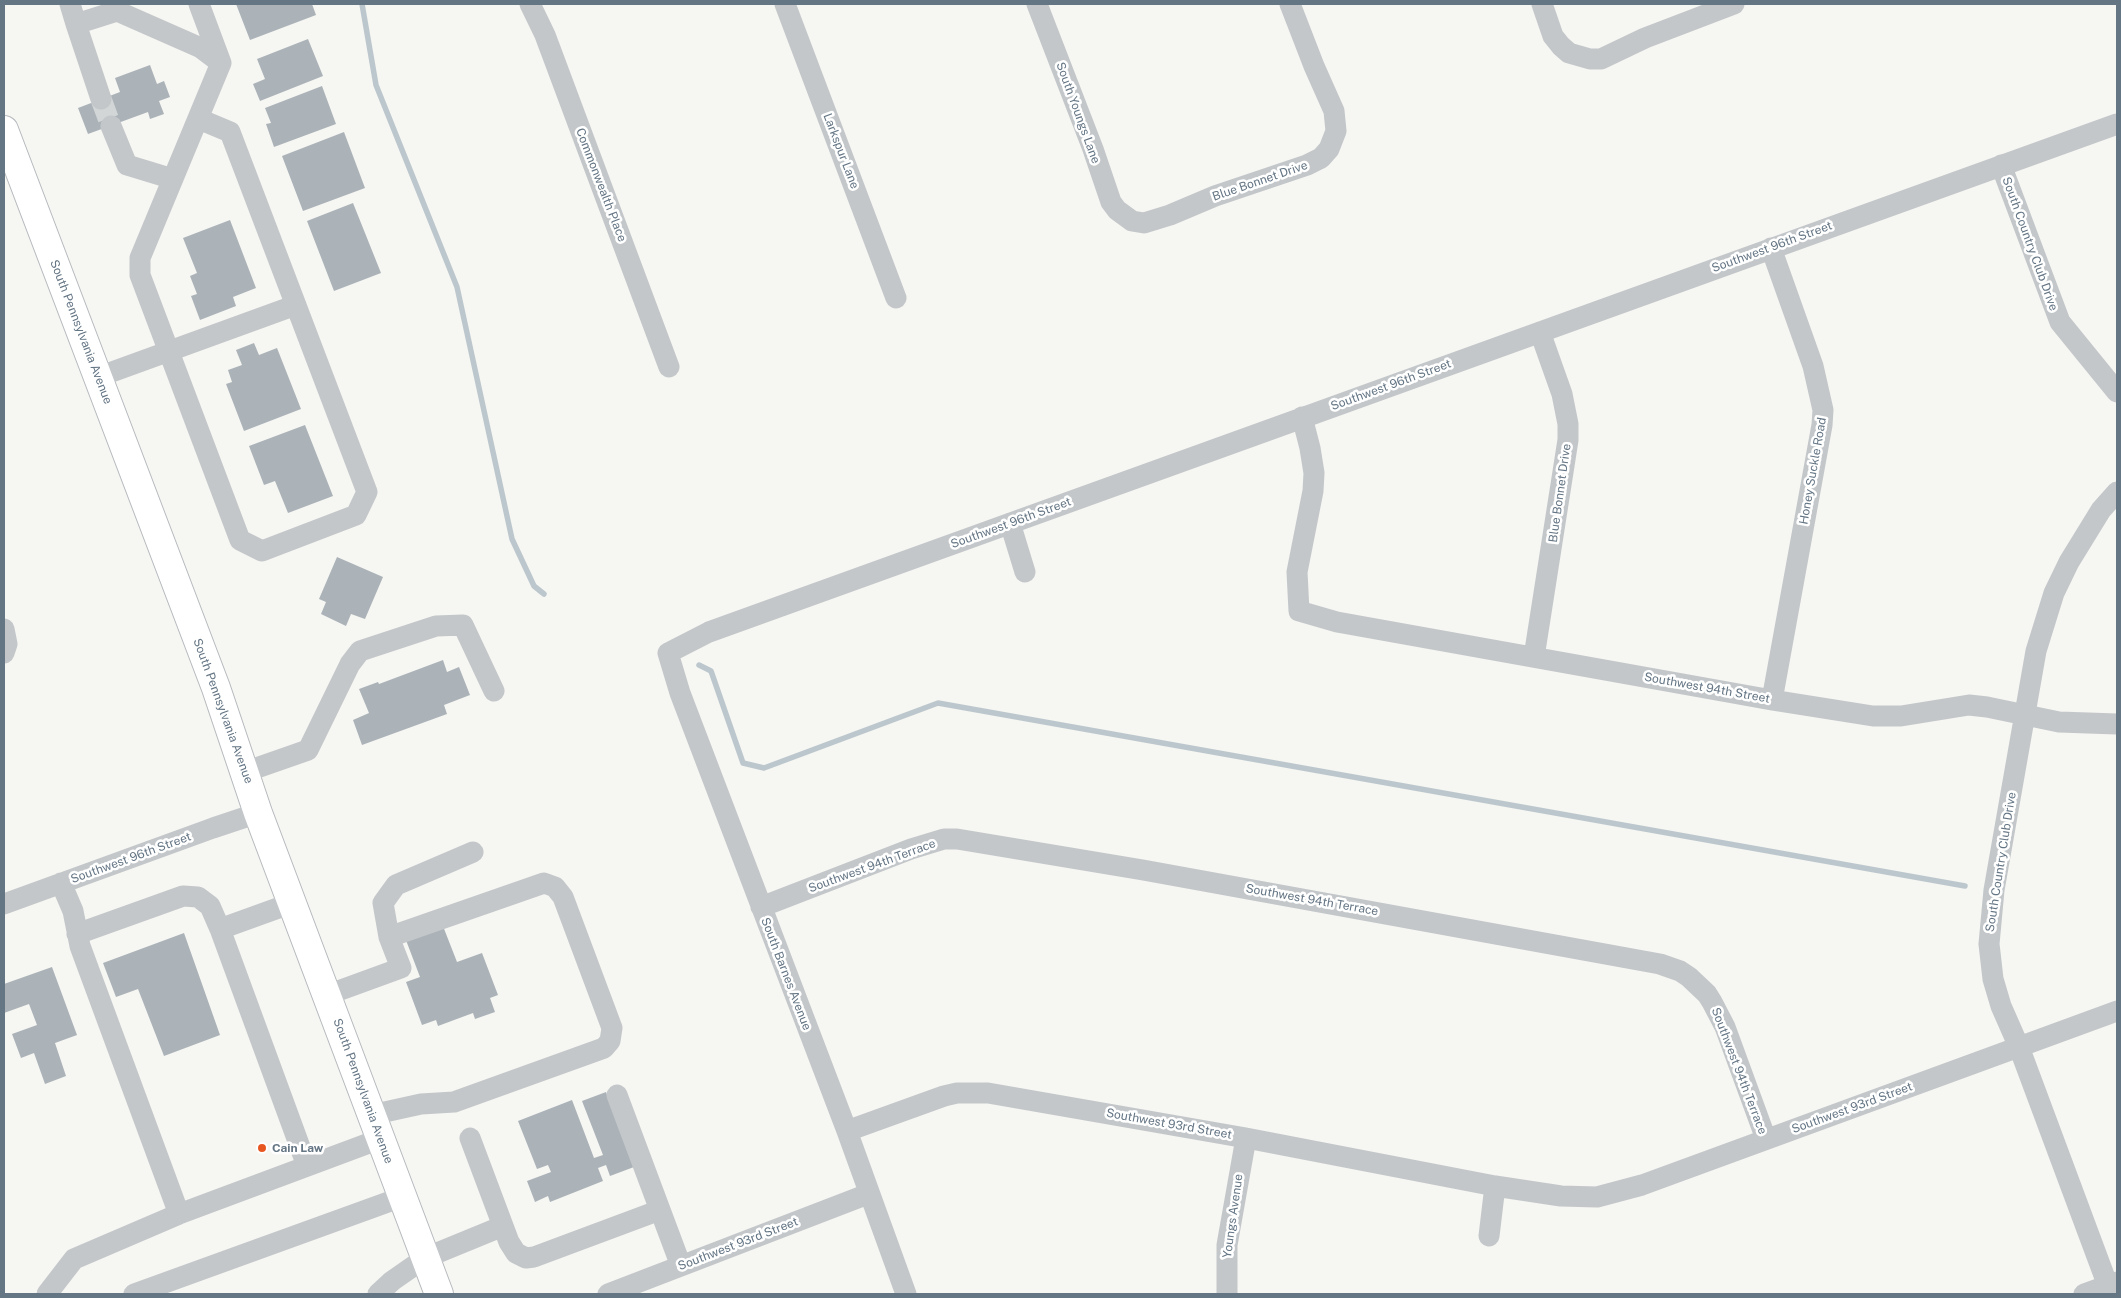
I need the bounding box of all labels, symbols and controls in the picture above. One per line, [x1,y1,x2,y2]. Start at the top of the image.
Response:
street label: South Youngs Lane [1053,60,1103,166]
street label: Larkspur Lane [820,111,862,191]
street label: Commonwealth Place [573,126,629,244]
street label: Blue Bonnet Drive [1211,158,1309,204]
street label: South Country Club Drive [1999,175,2061,313]
street label: Southwest 96th Street [1710,218,1834,276]
street label: South Pennsylvania Avenue [47,258,115,406]
street label: Southwest 96th Street [1329,356,1453,414]
street label: Honey Suckle Road [1796,416,1830,526]
street label: Blue Bonnet Drive [1546,443,1574,543]
street label: Southwest 96th Street [949,494,1073,552]
street label: South Pennsylvania Avenue [190,636,256,786]
street label: Southwest 94th Street [1643,670,1771,706]
street label: South Country Club Drive [1983,791,2019,933]
street label: Southwest 96th Street [69,829,193,887]
street label: Southwest 94th Terrace [806,836,938,896]
street label: Southwest 94th Terrace [1245,881,1379,919]
street label: South Barnes Avenue [758,916,814,1032]
street label: Southwest 94th Terrace [1708,1006,1770,1136]
street label: South Pennsylvania Avenue [330,1016,396,1166]
street label: Southwest 93rd Street [1790,1079,1914,1137]
street label: Southwest 93rd Street [1105,1106,1233,1142]
place label: Cain Law [272,1141,323,1155]
marker: Cain Law [256,1142,268,1154]
street label: Youngs Avenue [1220,1173,1246,1259]
street label: Southwest 93rd Street [676,1214,800,1274]

